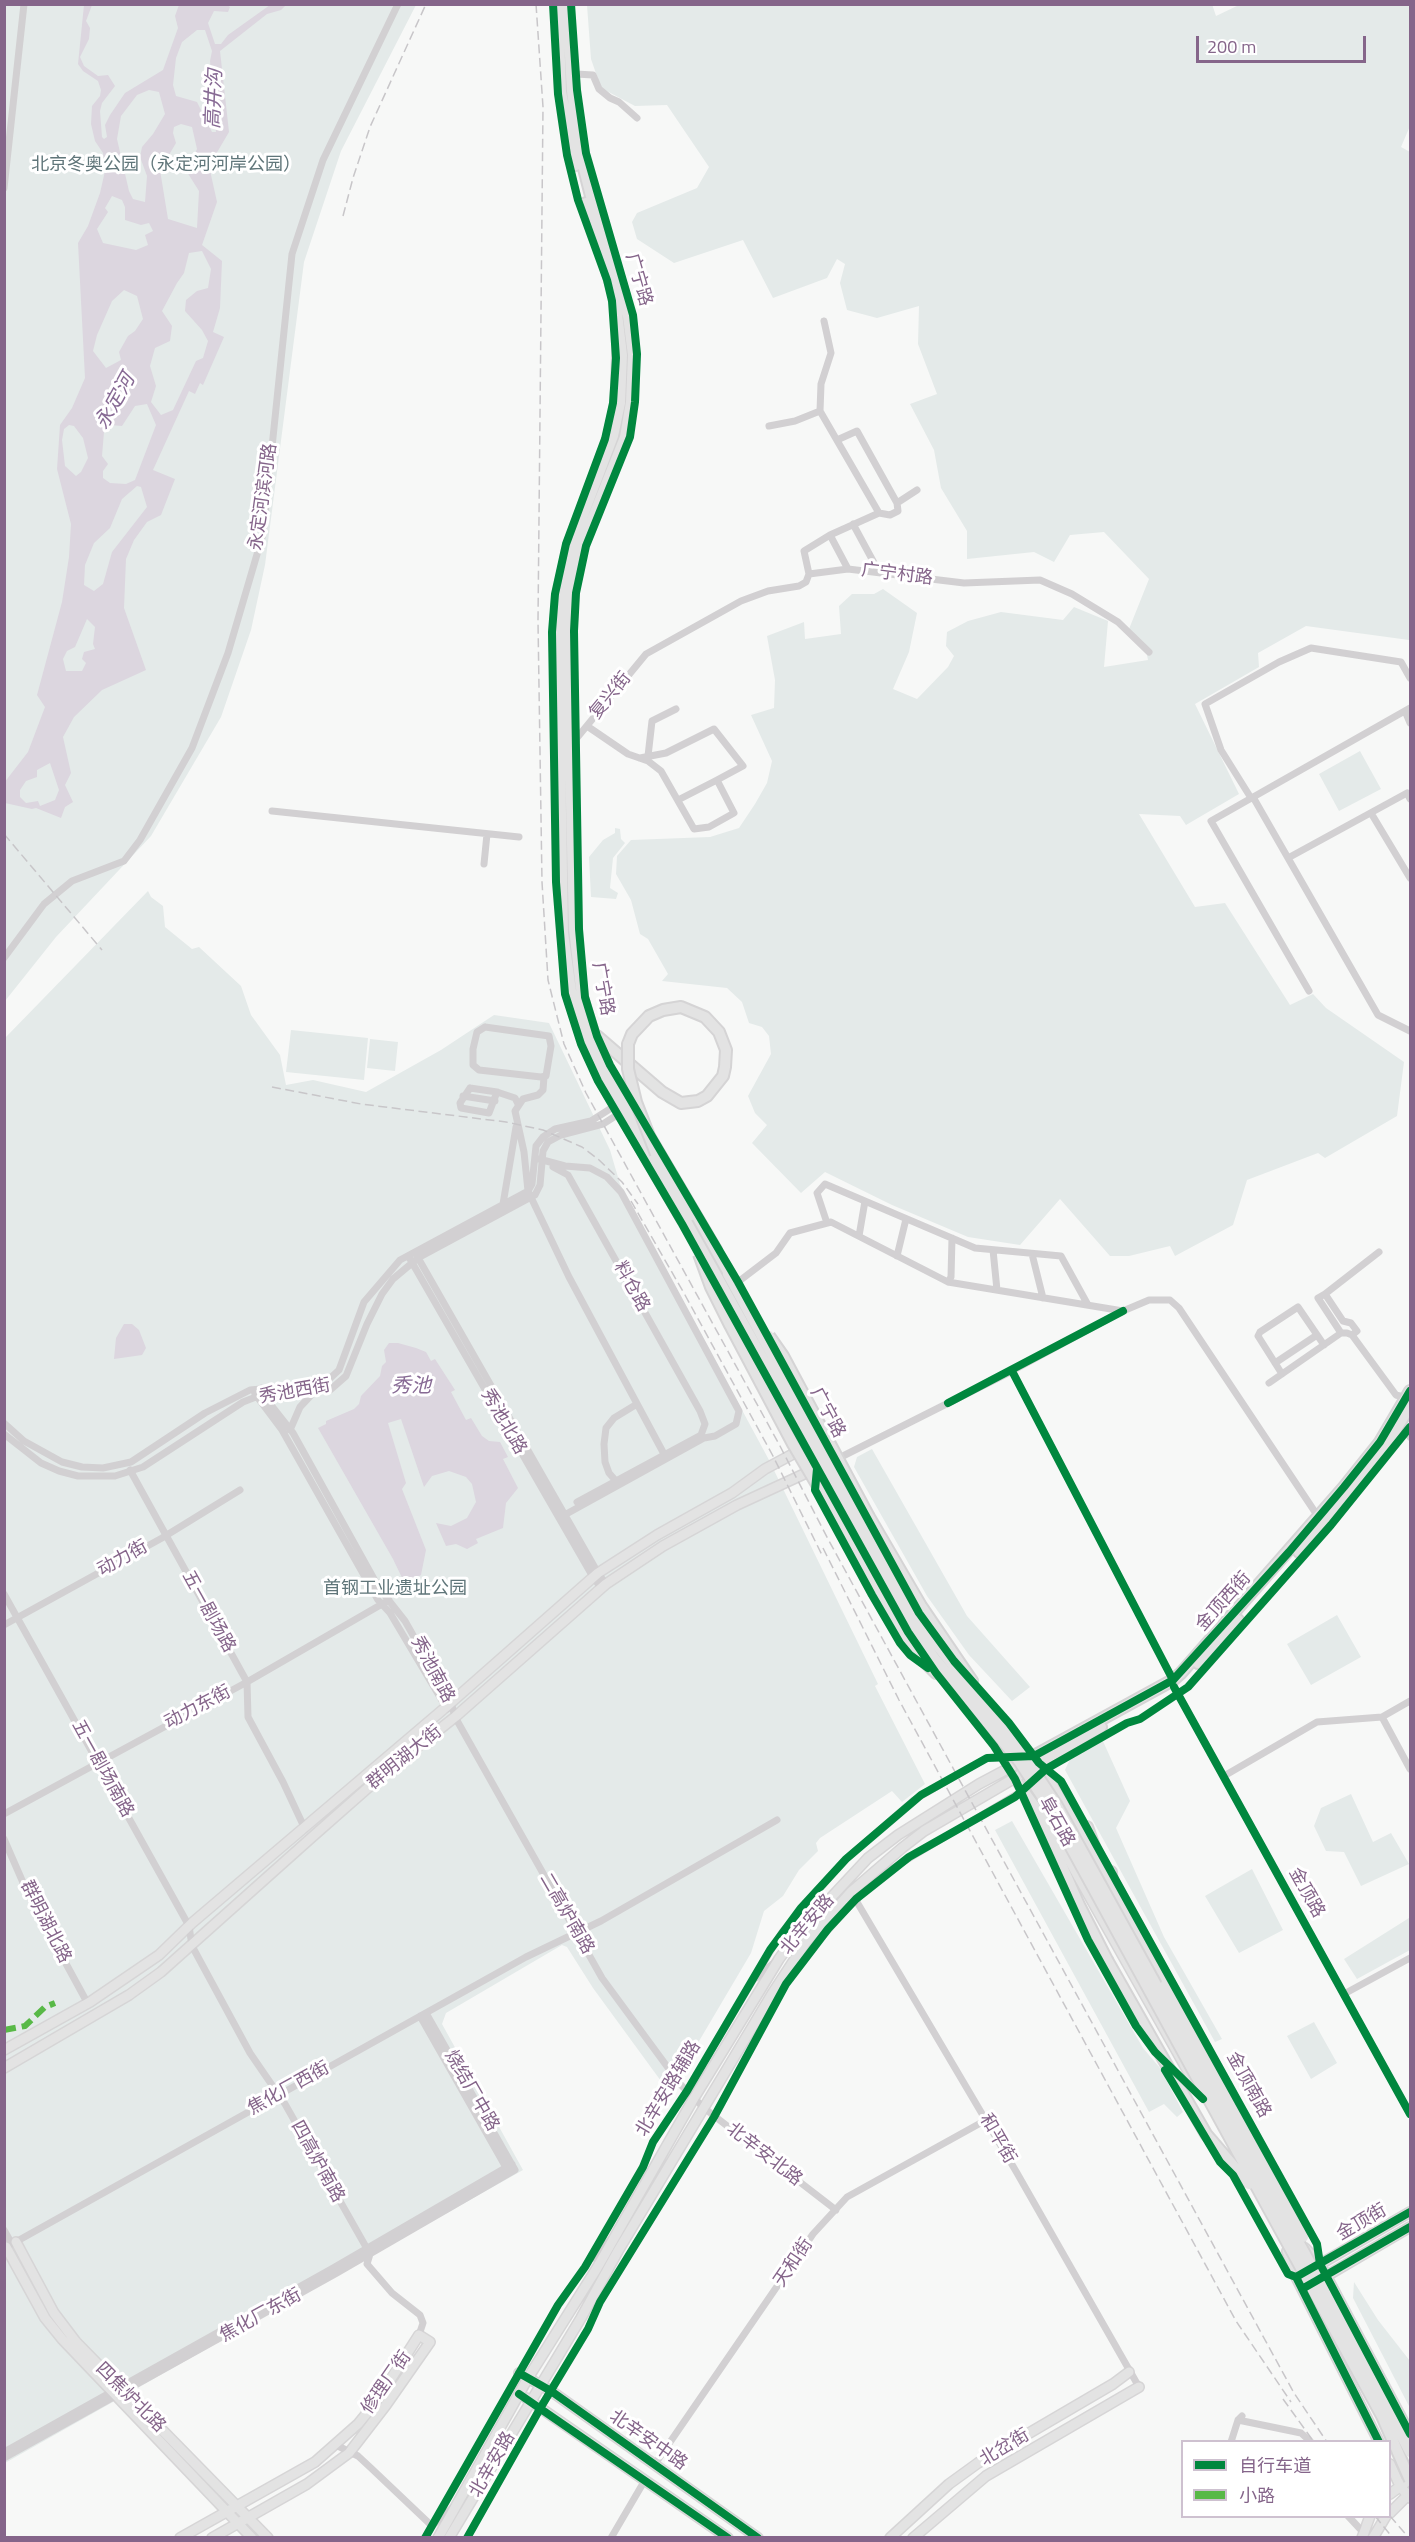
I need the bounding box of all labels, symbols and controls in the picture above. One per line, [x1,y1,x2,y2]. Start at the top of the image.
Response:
scale bar [1199,24,1368,62]
text: 200 m [1207,33,1256,60]
water label: 高井沟 [202,69,228,129]
park label: 北京冬奥公园（永定河河岸公园） [31,155,301,177]
street label: 广宁路 [620,251,656,309]
water label: 永定河 [91,370,141,434]
street label: 永定河滨河路 [246,442,282,552]
street label: 广宁村路 [860,560,934,590]
street label: 复兴街 [586,668,636,724]
street label: 广宁路 [587,961,617,1017]
street label: 料仓路 [608,1258,654,1316]
street label: 秀池西街 [258,1375,332,1409]
water label: 秀池 [391,1375,431,1399]
street label: 广宁路 [805,1384,849,1442]
street label: 秀池北路 [476,1385,530,1459]
street label: 动力街 [94,1536,152,1582]
street label: 五一剧场路 [177,1567,239,1657]
street label: 金顶西街 [1192,1568,1256,1636]
park label: 首钢工业遗址公园 [323,1579,467,1601]
street label: 秀池南路 [406,1633,458,1707]
street label: 动力东街 [161,1682,235,1734]
street label: 五一剧场南路 [66,1717,138,1821]
street label: 群明湖大街 [363,1721,447,1795]
street label: 阜石路 [1033,1793,1079,1851]
street label: 金顶路 [1283,1864,1329,1922]
street label: 二高炉南路 [534,1870,598,1958]
street label: 群明湖北路 [15,1877,75,1967]
street label: 北辛安路 [777,1890,839,1960]
street label: 北辛安路辅路 [632,2037,706,2141]
street label: 烧结厂中路 [439,2047,503,2135]
street label: 金顶南路 [1221,2048,1275,2122]
street label: 焦化厂西街 [244,2058,334,2120]
street label: 和平街 [974,2110,1020,2168]
street label: 四高炉南路 [286,2117,348,2207]
street label: 北辛安北路 [722,2119,806,2191]
street label: 金顶街 [1333,2200,1391,2246]
street label: 天和街 [770,2235,818,2291]
street label: 焦化厂东街 [216,2285,306,2347]
street label: 修理厂街 [358,2347,416,2419]
street label: 四焦炉北路 [91,2359,169,2437]
street label: 北辛安中路 [605,2406,691,2476]
street label: 北岔街 [976,2425,1034,2471]
street label: 北辛安路 [466,2428,520,2502]
legend [1181,2440,1391,2518]
text: 自行车道 [1239,2452,1311,2479]
text: 小路 [1239,2482,1275,2509]

